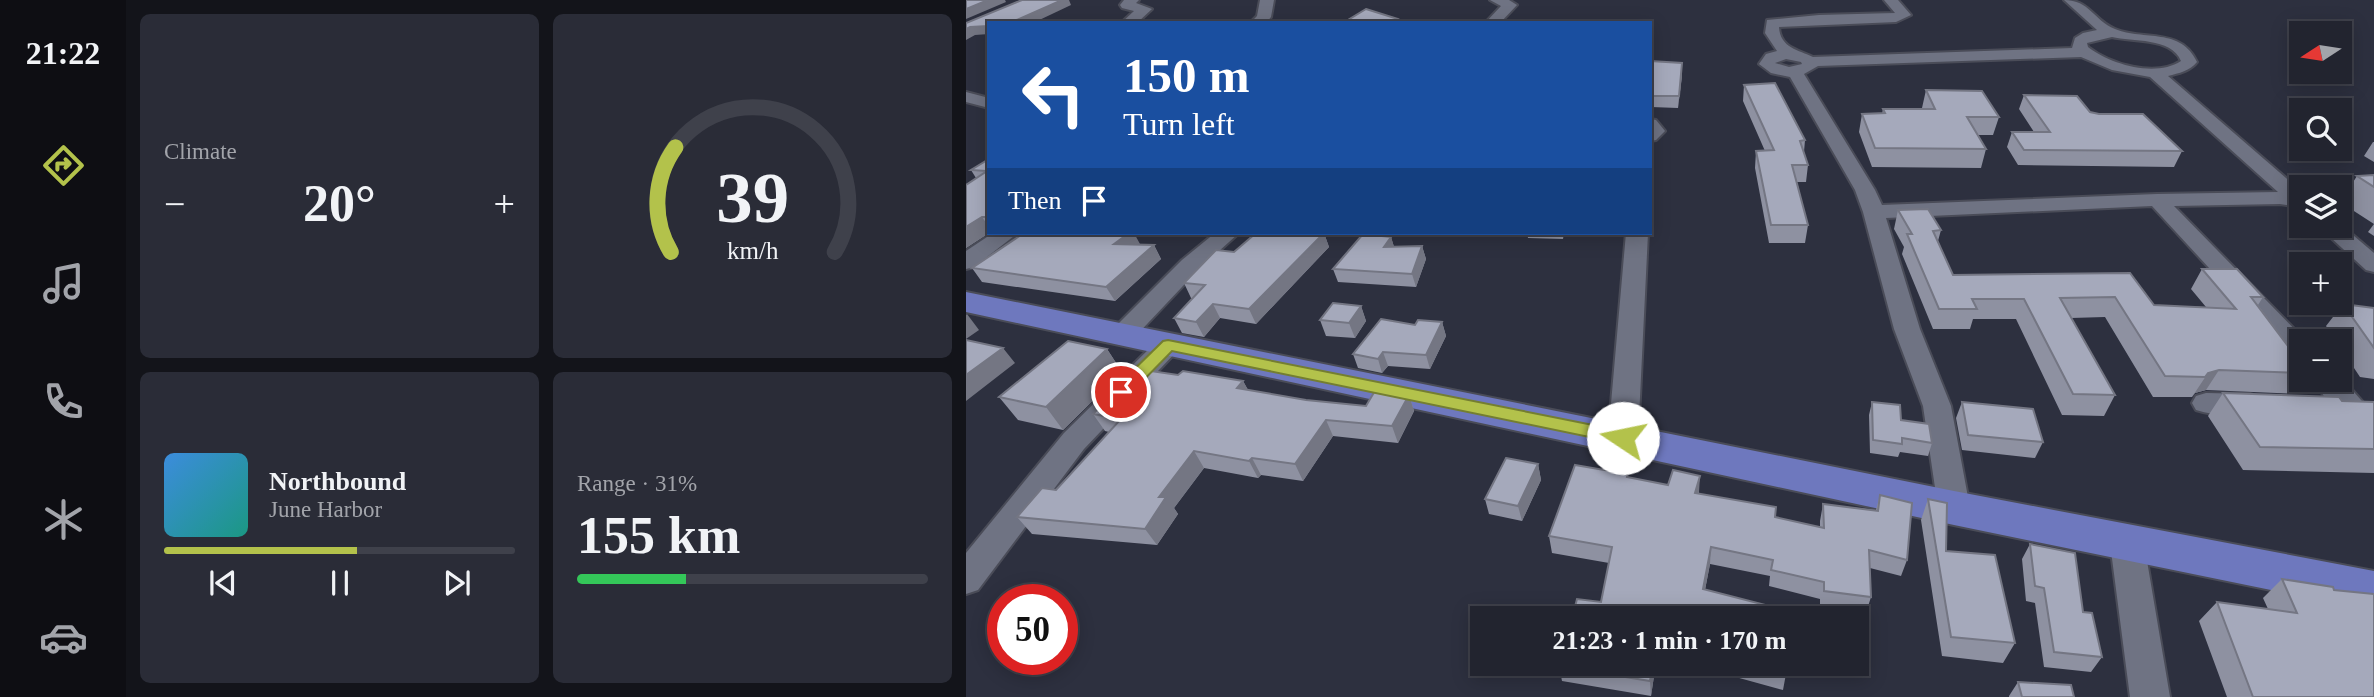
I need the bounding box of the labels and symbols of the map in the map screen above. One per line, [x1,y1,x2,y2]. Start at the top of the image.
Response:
north arrow [2289,21,2352,84]
pin [1091,362,1151,422]
position arrow [1586,401,1660,475]
speed limit sign: 50 [987,584,1078,675]

